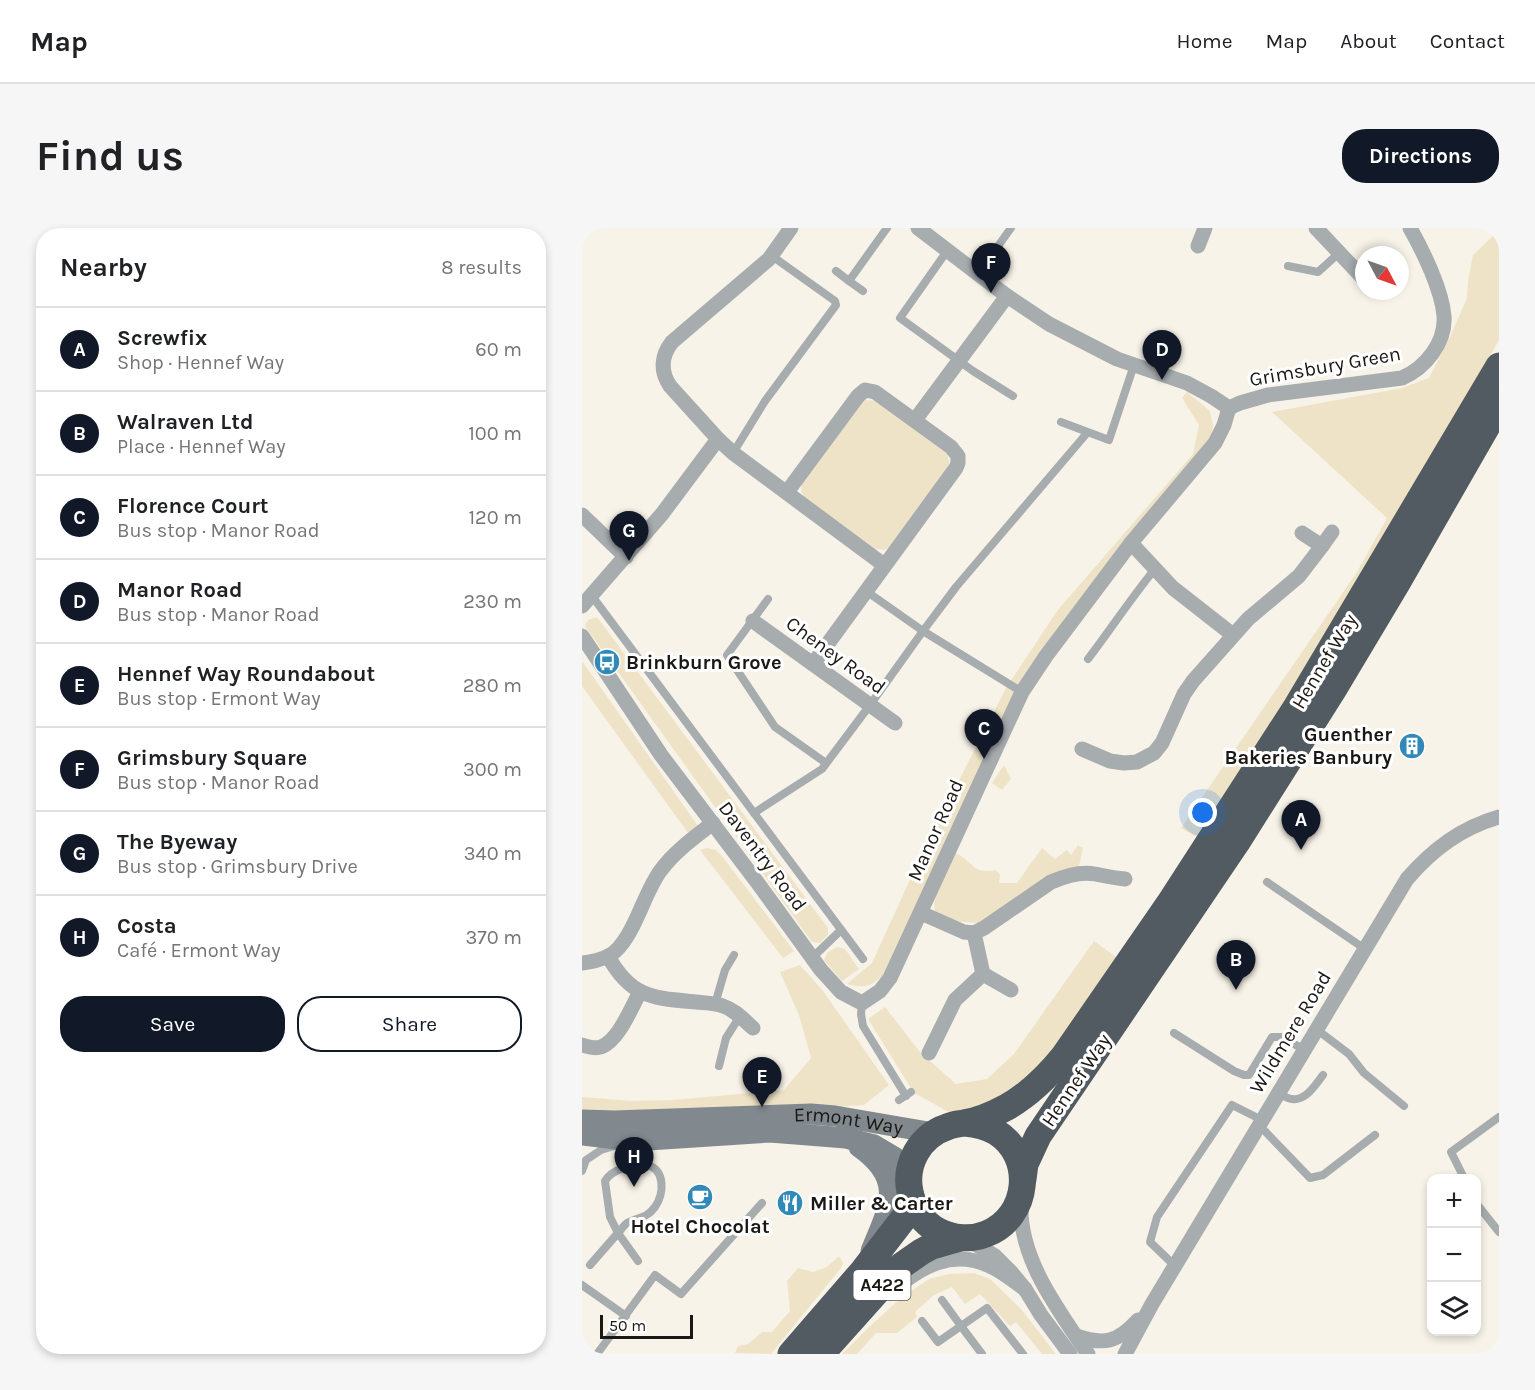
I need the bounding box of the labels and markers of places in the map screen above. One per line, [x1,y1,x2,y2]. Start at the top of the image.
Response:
pin: F [972,244,1010,293]
pin: D [1142,330,1182,380]
pin: G [610,512,648,561]
bus stop icon: Brinkburn Grove [592,647,622,677]
place label: Brinkburn Grove [626,651,782,674]
pin: C [964,710,1004,759]
place label: Guenther Bakeries Banbury [1224,723,1392,769]
building icon: Guenther Bakeries Banbury [1397,731,1427,761]
pin: A [1282,800,1320,850]
pin: B [1216,940,1256,990]
pin: E [742,1058,782,1107]
pin: H [614,1138,654,1187]
cafe icon: Hotel Chocolat [685,1182,715,1212]
restaurant icon: Miller & Carter [775,1188,805,1218]
place label: Miller & Carter [810,1192,953,1215]
place label: Hotel Chocolat [630,1215,770,1238]

